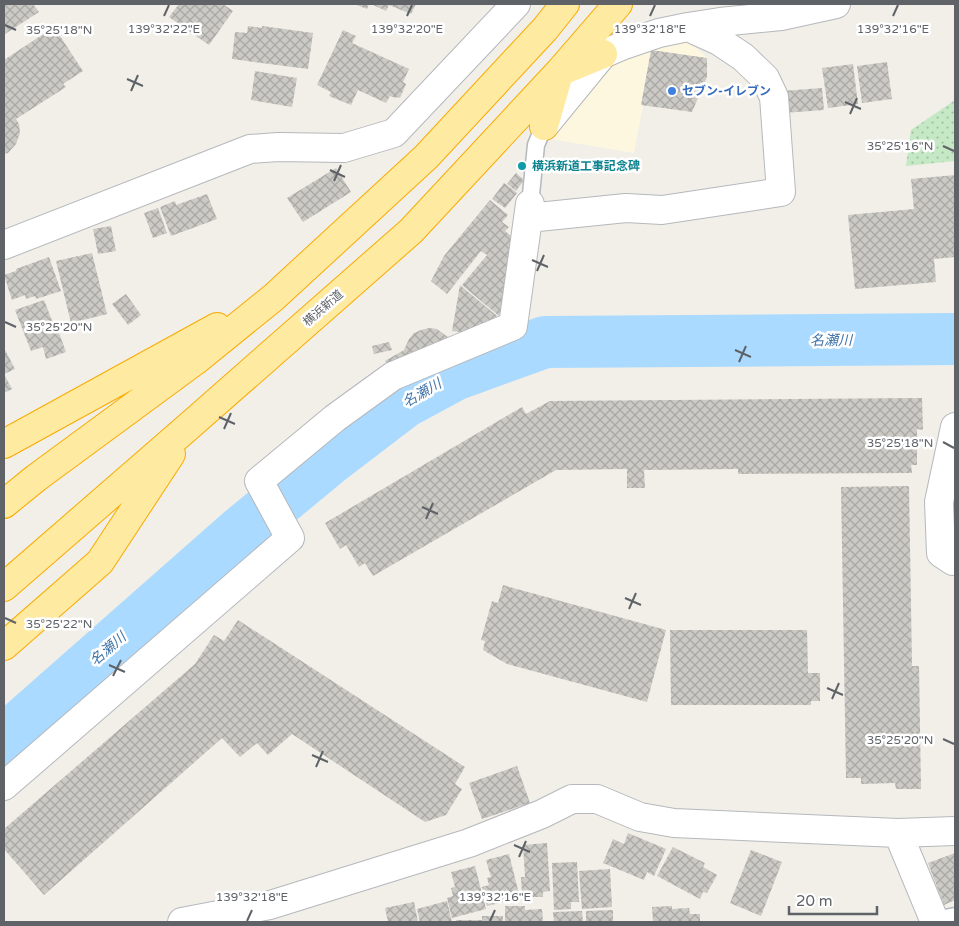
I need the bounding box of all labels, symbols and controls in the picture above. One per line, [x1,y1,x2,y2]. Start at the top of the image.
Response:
text: 139°32'22"E [128,22,201,36]
text: 139°32'20"E [371,22,444,36]
text: 139°32'18"E [614,22,687,36]
text: 139°32'16"E [857,22,930,36]
text: 35°25'18"N [26,23,92,37]
place label: セブン-イレブン [682,84,771,98]
marker: セブン-イレブン [666,85,678,97]
text: 35°25'16"N [867,139,933,153]
place label: 横浜新道工事記念碑 [532,159,640,173]
marker: 横浜新道工事記念碑 [516,160,528,172]
street label: 横浜新道 [300,287,346,329]
text: 35°25'20"N [26,320,92,334]
water label: 名瀬川 [810,332,854,349]
water label: 名瀬川 [400,374,446,411]
text: 35°25'18"N [867,436,933,450]
text: 35°25'22"N [26,617,92,631]
water label: 名瀬川 [87,627,131,669]
text: 35°25'20"N [867,733,933,747]
scale bar [789,884,876,916]
text: 139°32'18"E [216,890,289,904]
text: 139°32'16"E [459,890,532,904]
text: 20 m [796,892,833,910]

